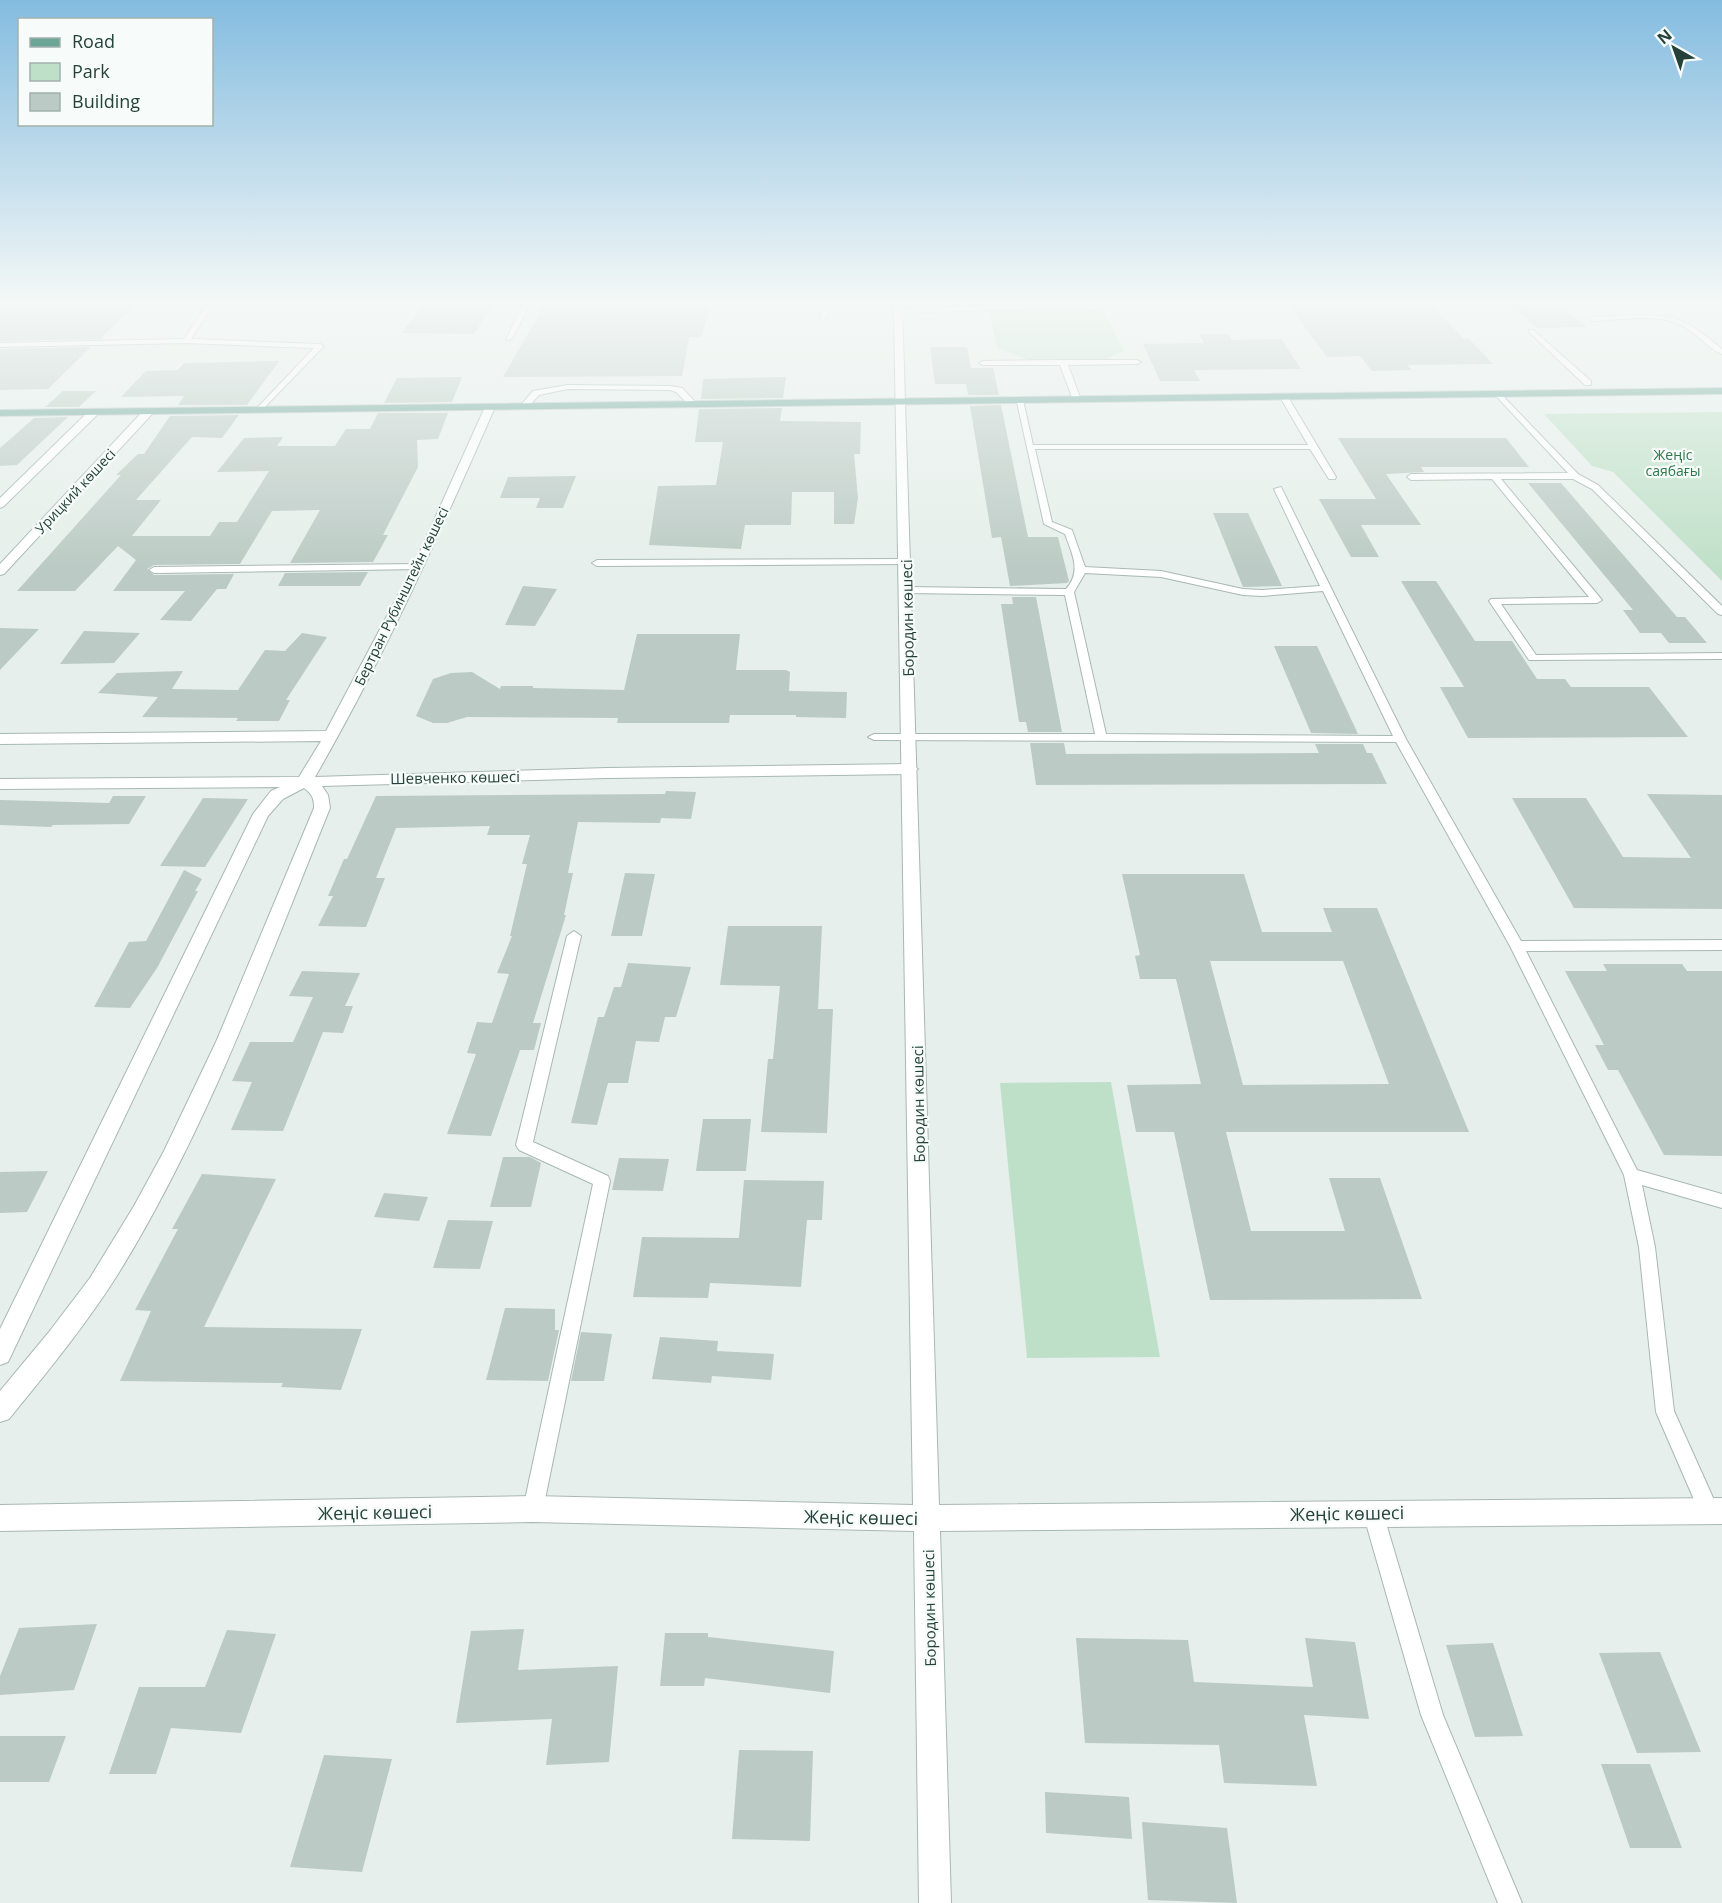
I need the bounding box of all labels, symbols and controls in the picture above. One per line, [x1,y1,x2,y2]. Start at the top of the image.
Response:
legend [18,18,213,126]
north arrow [1644,18,1704,78]
text: N [1652,24,1676,49]
text: Road [72,29,115,53]
text: Park [72,59,110,83]
text: Building [72,89,140,113]
street label: Урицкий көшесі [31,444,119,538]
park label: Жеңіс саябағы [1645,445,1701,480]
street label: Бертран Рубинштейн көшесі [349,504,453,688]
street label: Бородин көшесі [896,559,918,677]
street label: Шевченко көшесі [390,766,520,788]
street label: Бородин көшесі [907,1045,929,1163]
street label: Жеңіс көшесі [318,1499,432,1525]
street label: Жеңіс көшесі [1290,1500,1404,1526]
street label: Жеңіс көшесі [804,1504,918,1530]
street label: Бородин көшесі [918,1549,940,1667]

